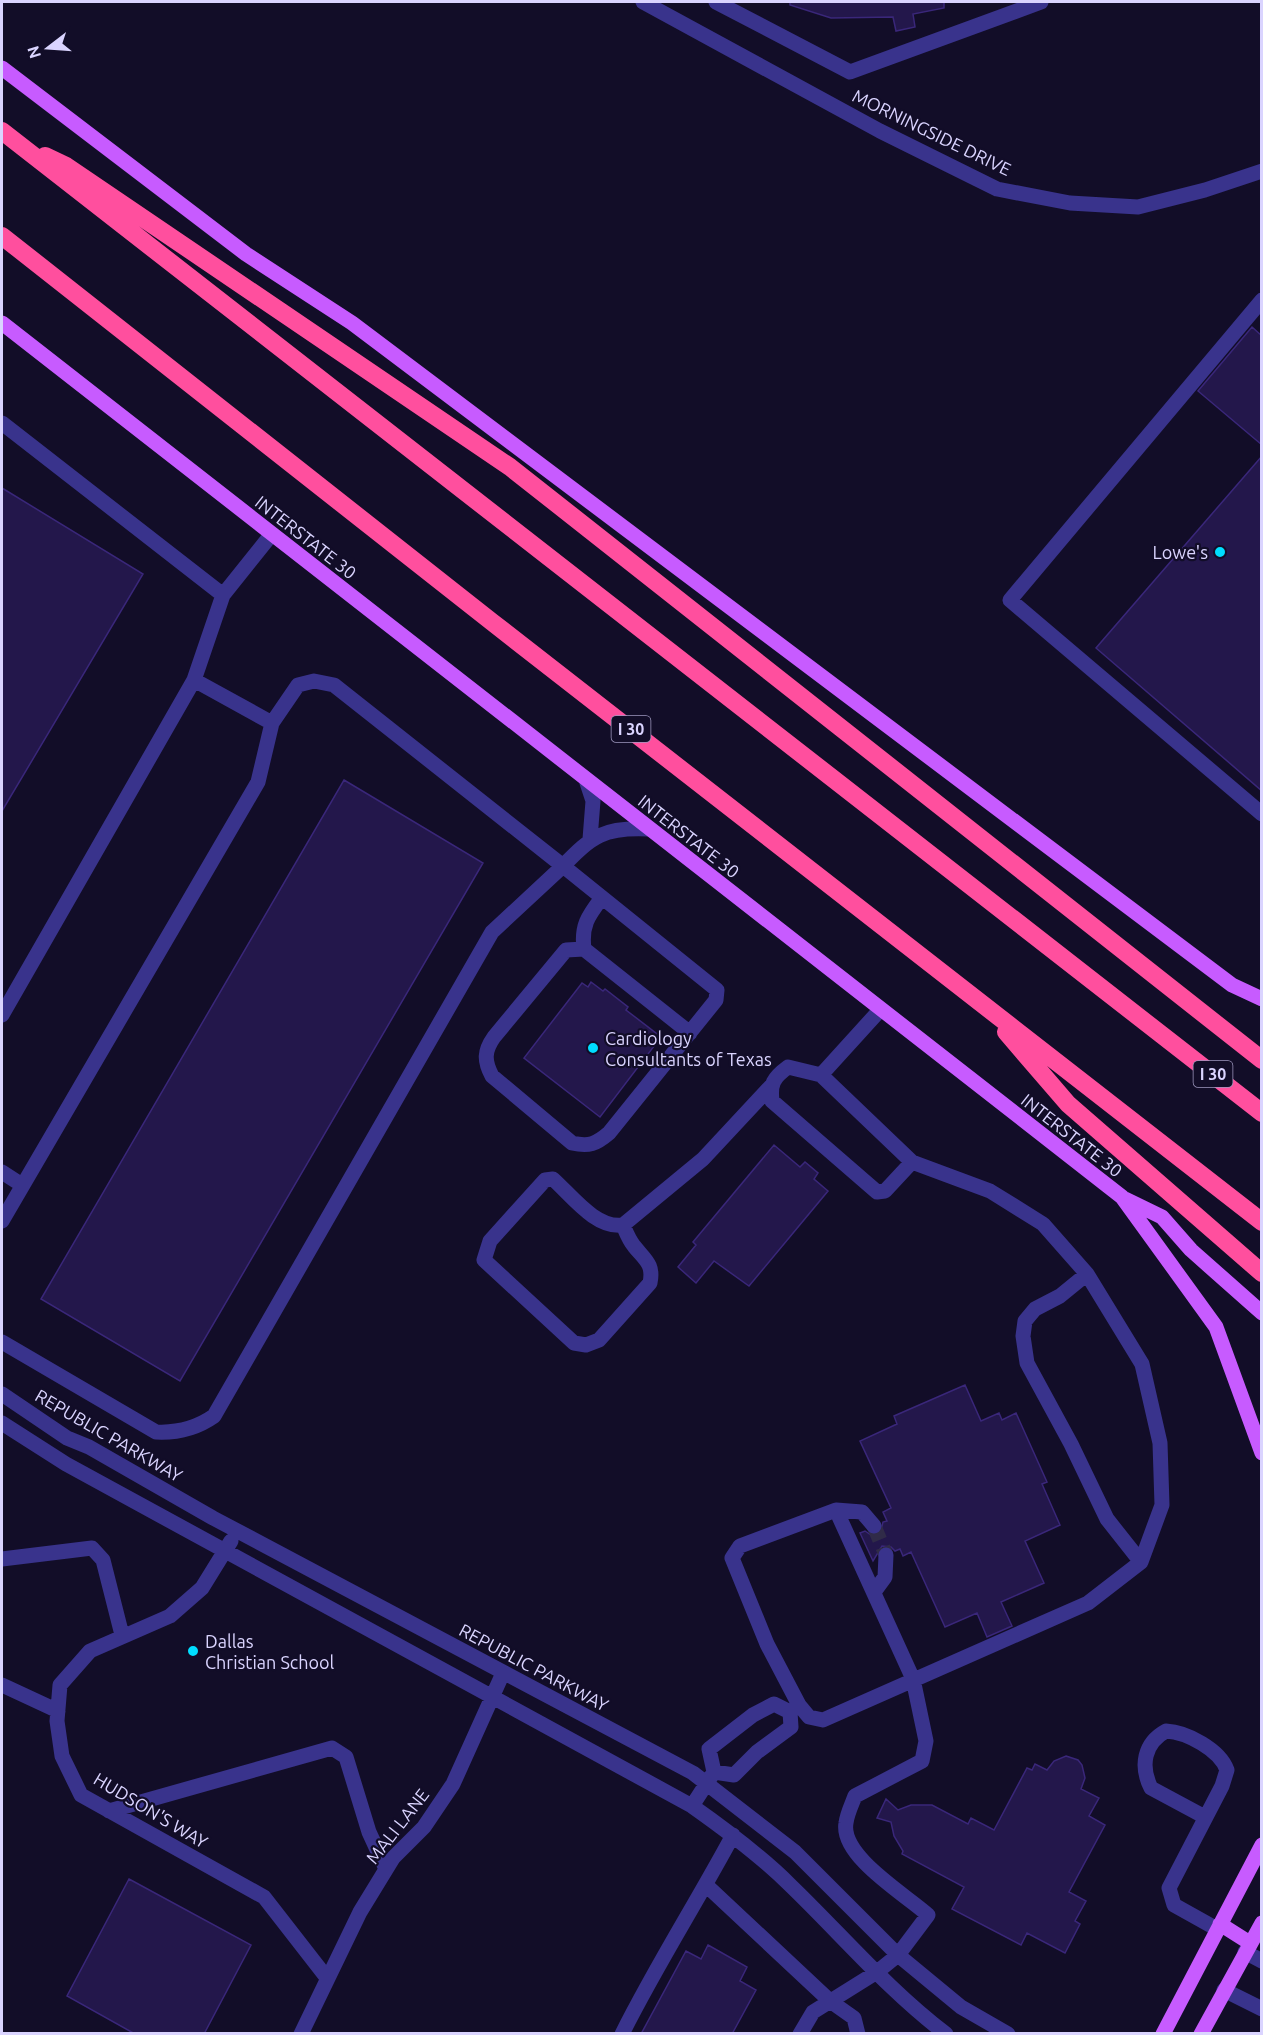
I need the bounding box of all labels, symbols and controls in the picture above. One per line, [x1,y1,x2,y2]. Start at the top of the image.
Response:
north arrow [18,18,78,78]
text: N [23,44,44,61]
street label: MORNINGSIDE DRIVE [849,85,1015,179]
street label: INTERSTATE 30 [252,491,360,583]
place label: Lowe's [1153,542,1208,562]
marker: Lowe's [1213,545,1227,559]
road number: I 30 [612,716,650,742]
street label: INTERSTATE 30 [635,790,743,882]
place label: Cardiology Consultants of Texas [605,1028,772,1069]
marker: Cardiology Consultants of Texas [586,1041,600,1055]
road number: I 30 [1194,1061,1232,1087]
street label: INTERSTATE 30 [1018,1089,1126,1181]
street label: REPUBLIC PARKWAY [32,1385,186,1485]
street label: REPUBLIC PARKWAY [456,1619,613,1715]
place label: Dallas Christian School [205,1631,335,1672]
marker: Dallas Christian School [186,1644,200,1658]
street label: HUDSON'S WAY [91,1768,212,1852]
street label: MALI LANE [362,1785,432,1867]

